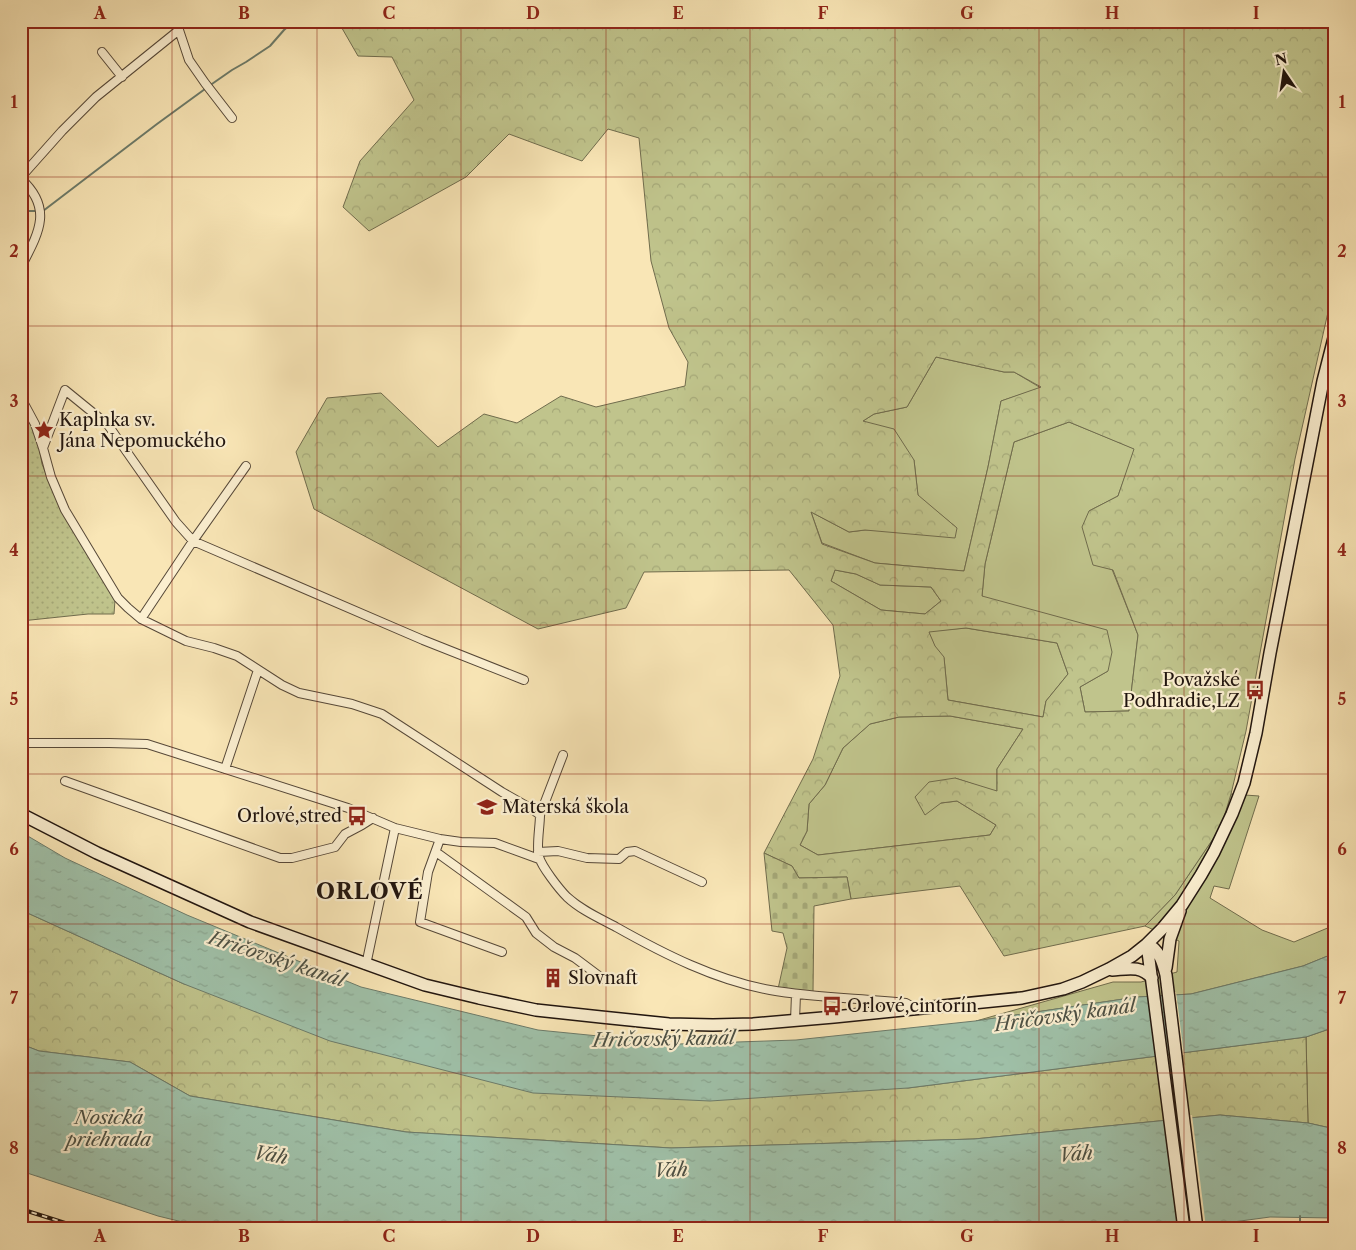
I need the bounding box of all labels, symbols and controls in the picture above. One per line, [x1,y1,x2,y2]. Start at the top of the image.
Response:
text: A [93,3,107,23]
text: B [238,3,250,23]
text: C [383,3,395,23]
text: D [526,3,540,23]
text: E [672,3,684,23]
text: F [818,3,829,23]
text: G [960,3,974,23]
text: H [1105,3,1119,23]
text: I [1253,3,1260,23]
north arrow [1258,48,1308,98]
text: N [1273,49,1289,69]
text: 1 [10,92,18,112]
text: 1 [1338,92,1346,112]
text: 2 [9,241,19,261]
text: 2 [1337,241,1347,261]
text: 3 [9,391,19,411]
text: 3 [1337,391,1347,411]
place label: Kaplnka sv. Jána Nepomuckého [56,409,226,452]
place icon: Kaplnka sv. Jána Nepomuckého [33,419,55,441]
text: 4 [9,540,19,560]
text: 4 [1337,540,1347,560]
place label: Považské Podhradie,LZ [1123,669,1240,712]
bus stop icon: Považské Podhradie,LZ [1244,679,1266,701]
text: 5 [10,689,19,709]
text: 5 [1338,689,1347,709]
school or university icon: Materská škola [476,796,498,818]
place label: Materská škola [502,796,629,818]
place label: Orlové,stred [237,805,342,827]
bus stop icon: Orlové,stred [346,805,368,827]
text: 6 [9,839,19,859]
text: 6 [1337,839,1347,859]
district label: ORLOVÉ [316,877,424,905]
water label: Hričovský kanál [204,925,350,993]
building icon: Slovnaft [542,967,564,989]
place label: Slovnaft [568,967,638,989]
text: 7 [10,988,19,1008]
text: 7 [1338,988,1347,1008]
water label: Hričovský kanál [991,993,1139,1037]
bus stop icon: Orlové,cintorín [821,995,843,1017]
place label: Orlové,cintorín [847,995,977,1017]
water label: Hričovský kanál [590,1026,737,1052]
water label: Nosická priehrada [63,1106,152,1151]
text: 8 [9,1138,19,1158]
text: 8 [1337,1138,1347,1158]
water label: Váh [252,1141,290,1169]
water label: Váh [1058,1141,1094,1167]
water label: Váh [654,1158,689,1182]
text: A [93,1226,107,1246]
text: B [238,1226,250,1246]
text: C [383,1226,395,1246]
text: D [526,1226,540,1246]
text: E [672,1226,684,1246]
text: F [818,1226,829,1246]
text: G [960,1226,974,1246]
text: H [1105,1226,1119,1246]
text: I [1253,1226,1260,1246]

